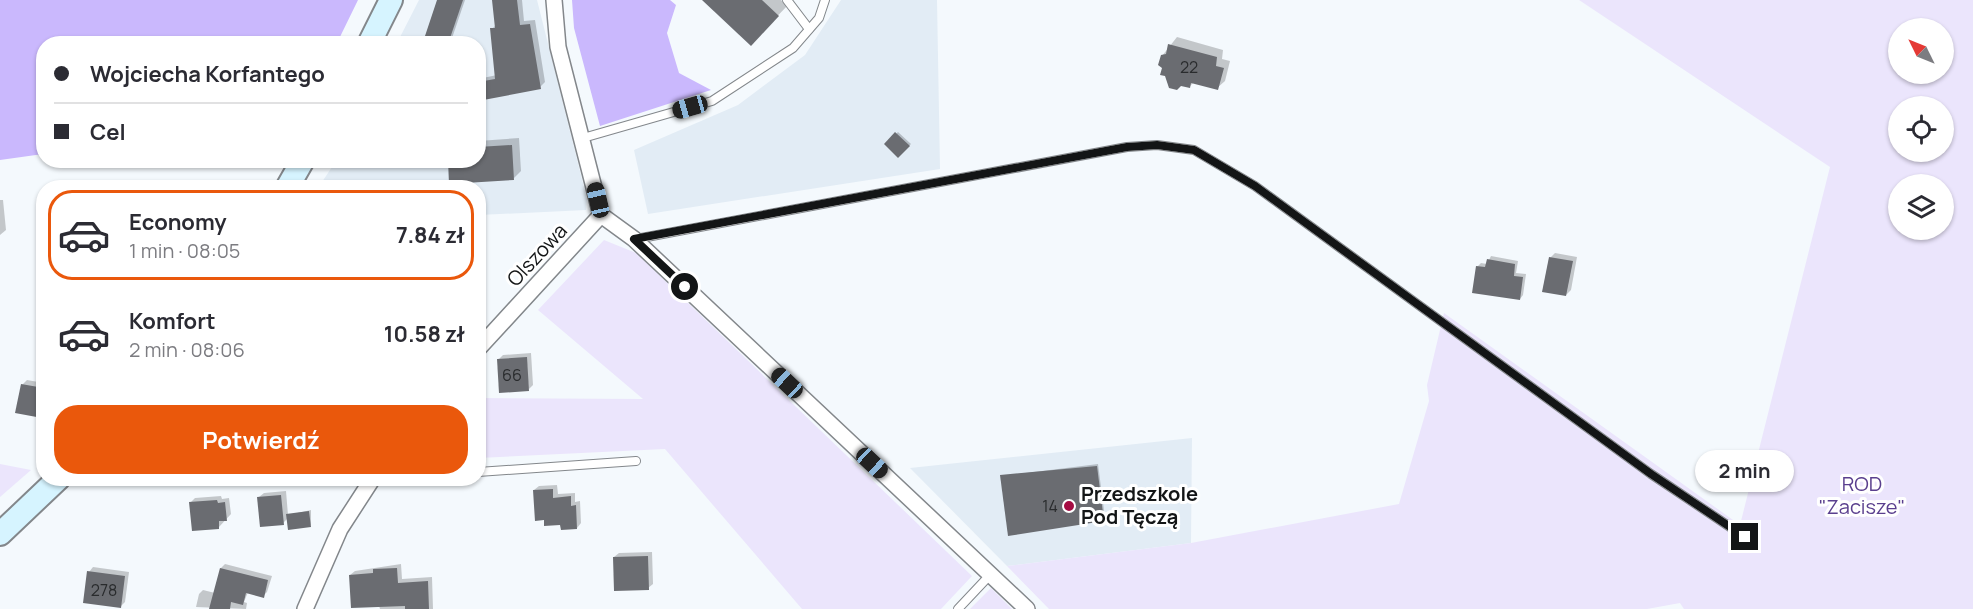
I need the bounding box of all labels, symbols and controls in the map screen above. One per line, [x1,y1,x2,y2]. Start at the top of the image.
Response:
north arrow [1888,18,1954,84]
map controls [1888,18,1954,240]
house number: 22 [1180,56,1198,78]
text: Wojciecha Korfantego [90,59,325,89]
car [670,93,710,121]
button: locate [1888,96,1954,162]
text: Cel [90,117,126,147]
button: layers [1888,174,1954,240]
car [585,180,611,220]
text: Economy [129,207,227,237]
icon: car [57,208,111,262]
street label: Olszowa [501,217,573,292]
text: 7.84 zł [396,220,465,250]
text: 1 min · 08:05 [129,237,240,264]
route start [671,273,698,300]
text: Komfort [129,306,216,336]
icon: car [57,307,111,361]
text: 10.58 zł [384,319,465,349]
text: 2 min · 08:06 [129,336,245,363]
house number: 66 [502,364,522,386]
car [768,364,806,402]
button: Potwierdź [54,405,468,474]
car [853,444,891,482]
callout: 2 min [1696,450,1794,492]
text: 2 min [1718,457,1771,484]
park label: ROD "Zacisze" [1819,470,1905,520]
place label: Przedszkole Pod Tęczą [1081,480,1198,530]
house number: 14 [1042,495,1058,517]
marker: Przedszkole Pod Tęczą [1062,499,1076,513]
route end [1731,523,1758,550]
house number: 278 [91,579,117,601]

